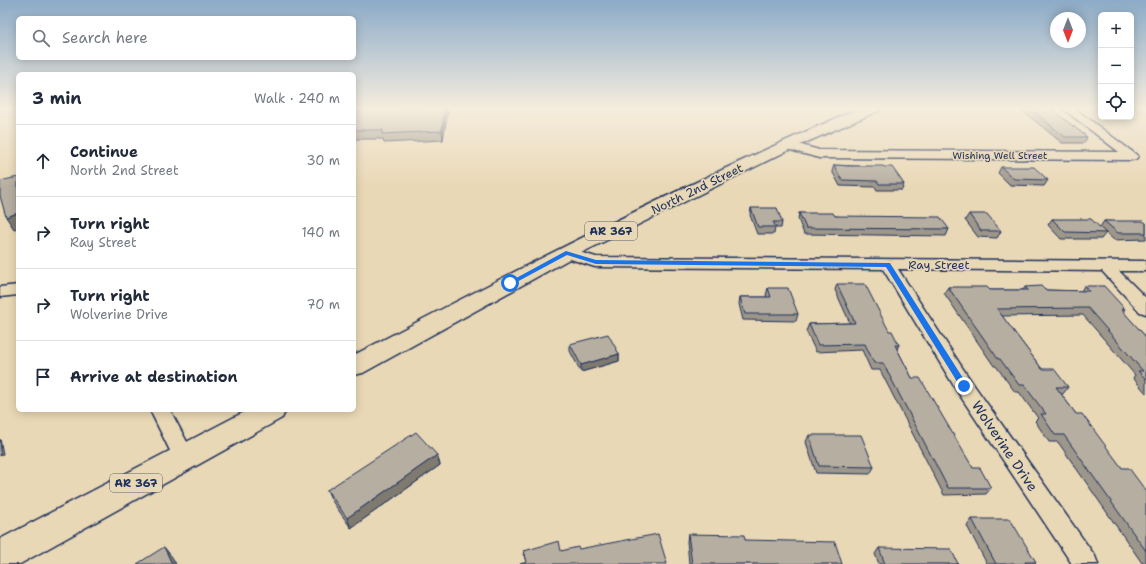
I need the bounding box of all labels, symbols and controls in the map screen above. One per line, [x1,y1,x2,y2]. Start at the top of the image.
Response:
north arrow [1050,12,1086,48]
map controls [1098,12,1134,120]
button: + [1098,12,1134,48]
search box [16,16,356,60]
icon: search [30,27,52,49]
text: Search here [62,28,148,48]
button: − [1098,48,1134,84]
button: locate [1098,84,1134,120]
text: 3 min [32,87,82,109]
text: Walk · 240 m [254,90,340,107]
text: Continue [70,142,138,162]
street label: Wishing Well Street [953,149,1047,162]
icon: ahead [32,150,54,172]
text: 30 m [306,152,340,169]
street label: North 2nd Street [648,160,746,218]
text: North 2nd Street [70,162,179,179]
text: Turn right [70,214,150,234]
icon: right [32,222,54,244]
road number: AR 367 [585,222,637,240]
text: 140 m [301,224,340,241]
text: Ray Street [70,234,137,251]
street label: Ray Street [908,257,970,273]
route start [501,274,519,292]
text: Turn right [70,286,150,306]
icon: right [32,294,54,316]
text: 70 m [306,296,340,313]
text: Wolverine Drive [70,306,168,323]
icon: arrive [32,366,54,388]
text: Arrive at destination [70,367,238,387]
route end [955,377,973,395]
street label: Wolverine Drive [968,397,1042,495]
road number: AR 367 [110,474,162,492]

